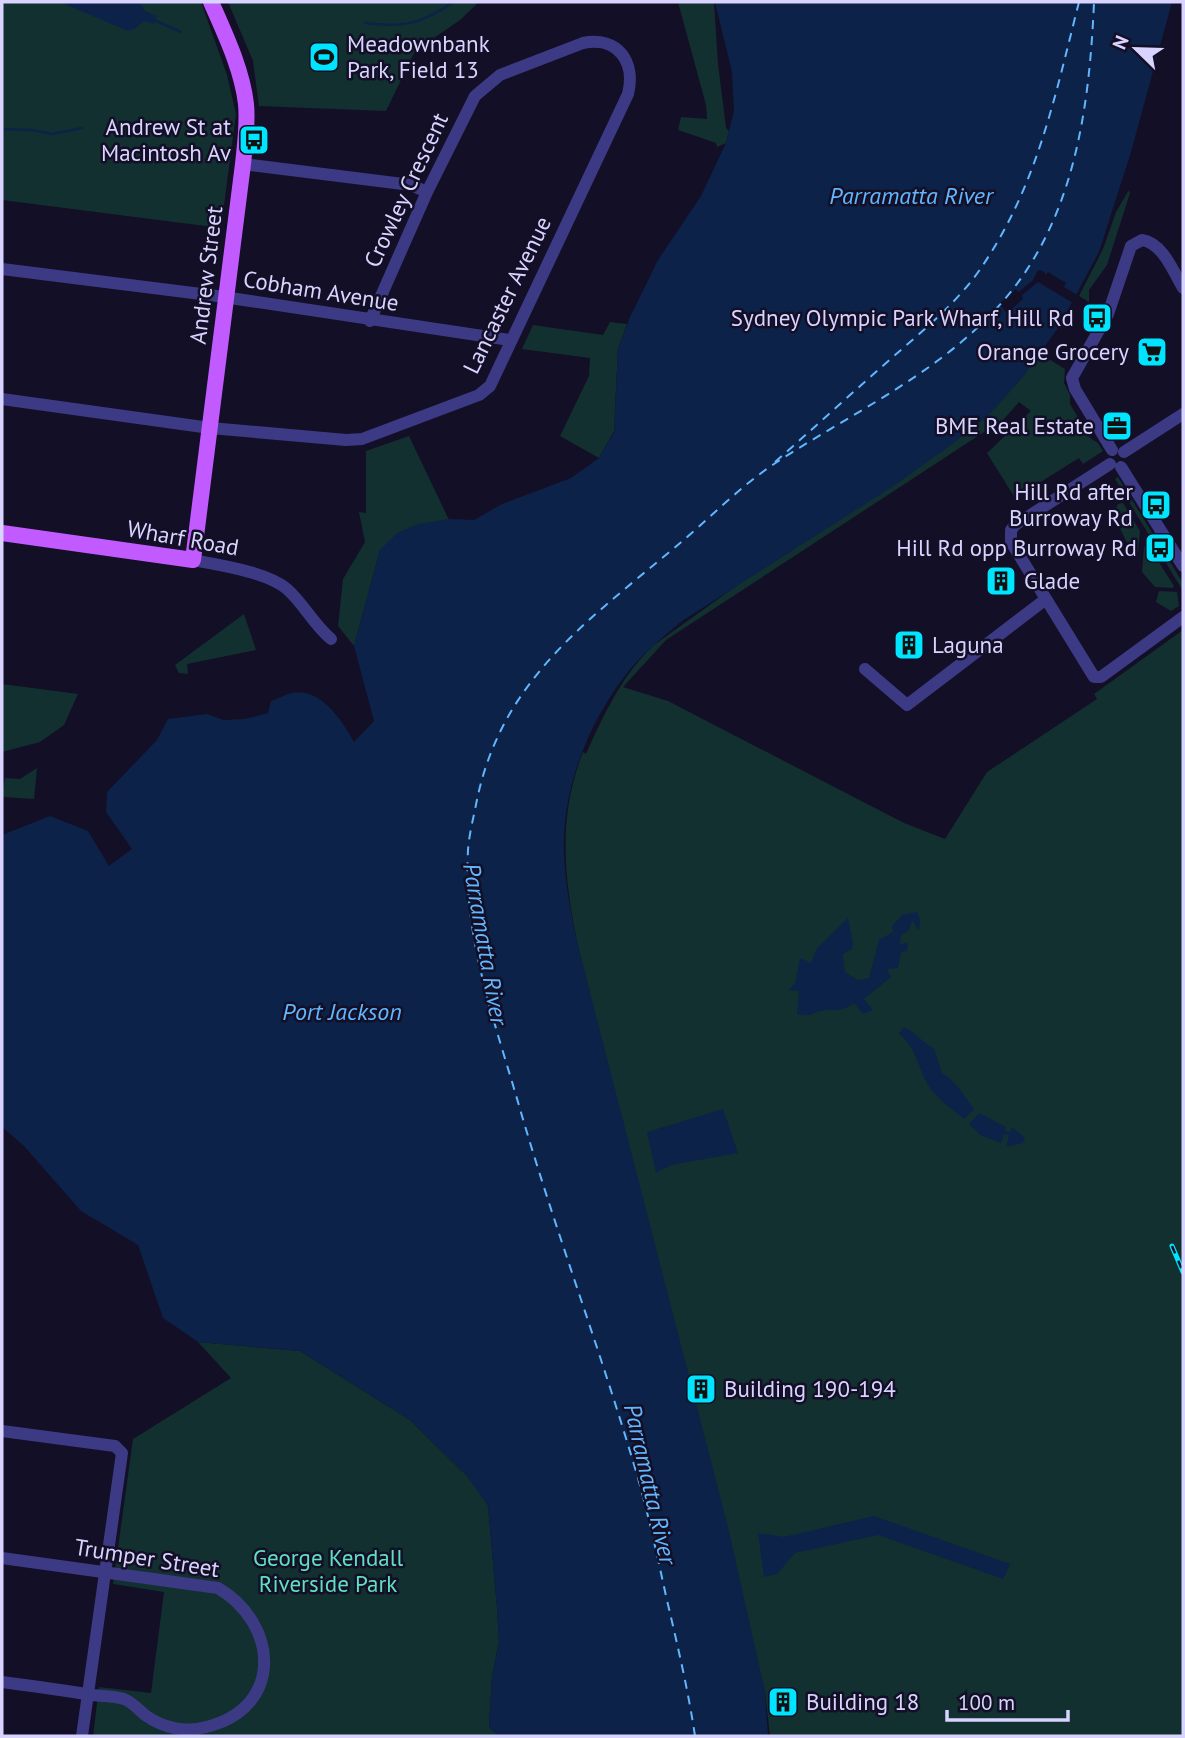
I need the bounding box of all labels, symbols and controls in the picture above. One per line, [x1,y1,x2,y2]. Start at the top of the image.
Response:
north arrow [1101,14,1171,84]
place label: Meadownbank Park, Field 13 [347,29,490,84]
text: N [1107,32,1134,53]
sports icon: Meadownbank Park, Field 13 [307,40,341,74]
street label: Crowley Crescent [357,108,454,272]
place label: Andrew St at Macintosh Av [101,112,231,167]
bus stop icon: Andrew St at Macintosh Av [237,123,271,157]
water label: Parramatta River [829,180,995,211]
street label: Andrew Street [183,204,228,346]
street label: Lancaster Avenue [456,212,557,378]
street label: Cobham Avenue [241,264,401,317]
bus stop icon: Sydney Olympic Park Wharf, Hill Rd [1080,301,1114,335]
place label: Sydney Olympic Park Wharf, Hill Rd [731,303,1074,332]
supermarket icon: Orange Grocery [1135,335,1169,369]
place label: Orange Grocery [977,337,1129,366]
office icon: BME Real Estate [1100,409,1134,443]
place label: BME Real Estate [935,411,1094,440]
place label: Hill Rd after Burroway Rd [1009,477,1133,532]
bus stop icon: Hill Rd after Burroway Rd [1139,488,1173,522]
street label: Wharf Road [125,513,241,562]
bus stop icon: Hill Rd opp Burroway Rd [1143,531,1177,565]
place label: Hill Rd opp Burroway Rd [896,533,1137,562]
building icon: Glade [984,564,1018,598]
place label: Glade [1024,566,1080,595]
building icon: Laguna [892,628,926,662]
place label: Laguna [932,630,1004,659]
water label: Parramatta River [456,861,515,1029]
water label: Port Jackson [282,996,402,1027]
building icon: Building 190-194 [684,1372,718,1406]
place label: Building 190-194 [724,1374,896,1403]
water label: Parramatta River [617,1401,684,1569]
street label: Trumper Street [73,1532,222,1583]
park label: George Kendall Riverside Park [253,1543,403,1598]
scale bar [947,1678,1068,1722]
building icon: Building 18 [766,1685,800,1719]
place label: Building 18 [806,1687,919,1716]
text: 100 m [958,1689,1015,1716]

